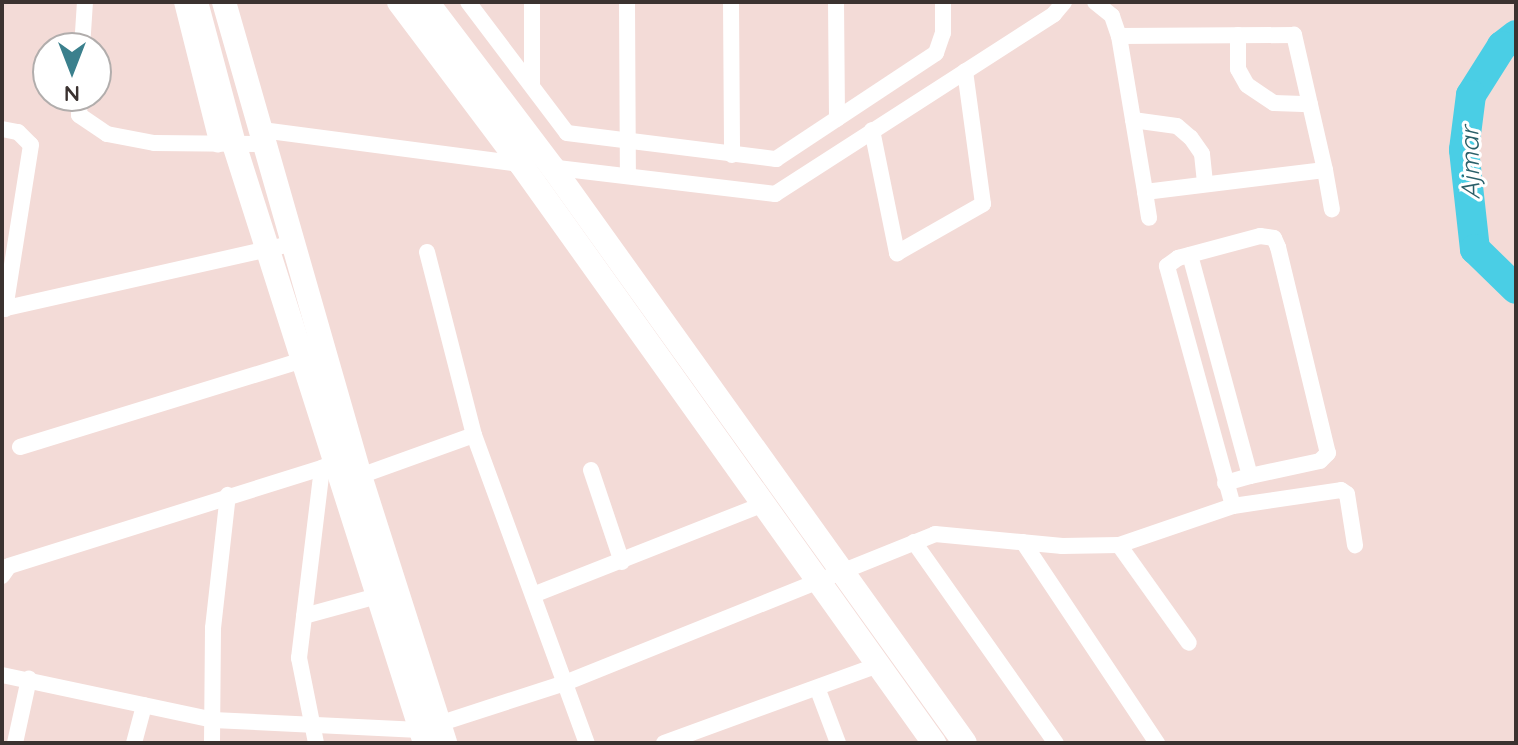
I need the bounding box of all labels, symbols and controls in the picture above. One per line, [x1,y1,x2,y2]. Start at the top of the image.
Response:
north arrow [32,32,112,112]
text: N [64,80,80,108]
water label: Ajmar [1454,126,1486,200]

